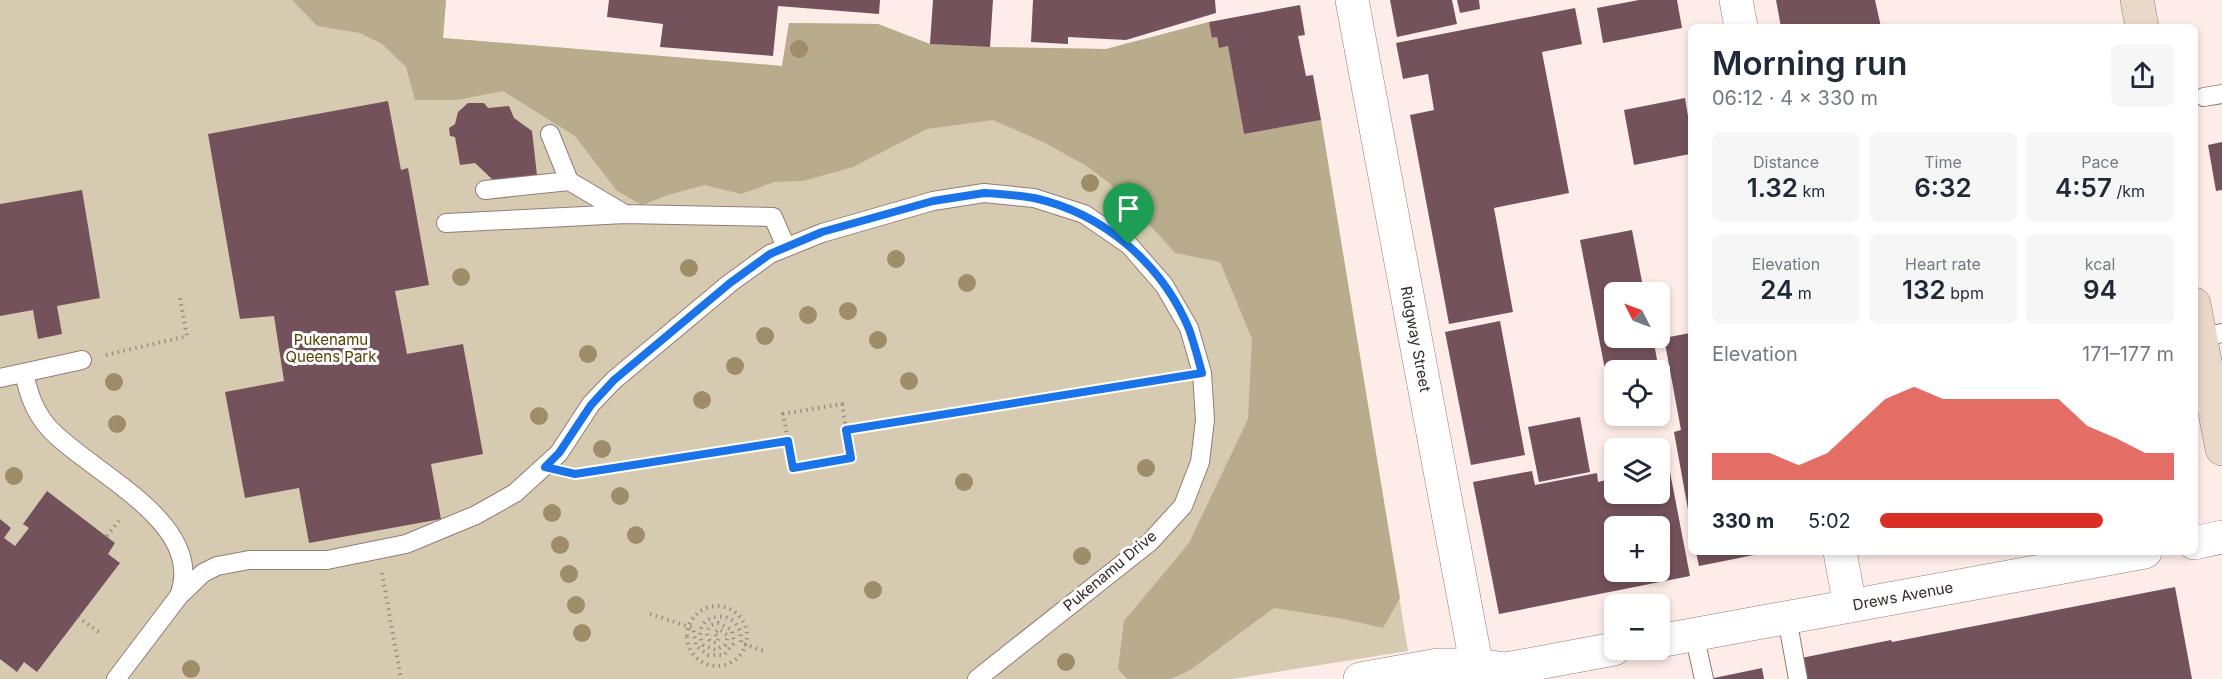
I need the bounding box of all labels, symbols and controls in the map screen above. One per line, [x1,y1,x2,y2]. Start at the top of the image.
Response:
text: Morning run [1712,43,1907,83]
button: share [2111,44,2174,107]
text: 06:12 · 4 × 330 m [1712,86,1878,110]
text: Distance [1753,152,1819,172]
text: Time [1924,152,1962,172]
text: Pace [2081,152,2119,172]
text: 1.32 [1747,172,1798,203]
text: 6:32 [1914,172,1972,203]
text: 4:57 [2055,172,2112,203]
text: km [1798,181,1825,201]
text: /km [2112,181,2145,201]
pin [1103,183,1154,245]
icon: arrive [1112,192,1145,225]
text: Elevation [1752,254,1820,274]
text: Heart rate [1905,254,1981,274]
text: kcal [2085,254,2115,274]
text: 24 [1760,274,1793,305]
text: 132 [1902,274,1946,305]
text: 94 [2083,274,2117,305]
north arrow [1604,282,1670,348]
map controls [1604,282,1670,660]
text: m [1793,283,1812,303]
text: bpm [1946,283,1984,303]
street label: Ridgway Street [1397,285,1435,394]
park label: Pukenamu Queens Park [286,330,377,366]
text: Elevation [1712,342,1798,366]
text: 171–177 m [2082,342,2174,366]
button: locate [1604,360,1670,426]
button: layers [1604,438,1670,504]
text: 330 m [1712,509,1774,533]
text: 5:02 [1808,509,1851,533]
button: + [1604,516,1670,582]
street label: Pukenamu Drive [1059,526,1160,615]
street label: Drews Avenue [1851,577,1955,614]
button: − [1604,594,1670,660]

